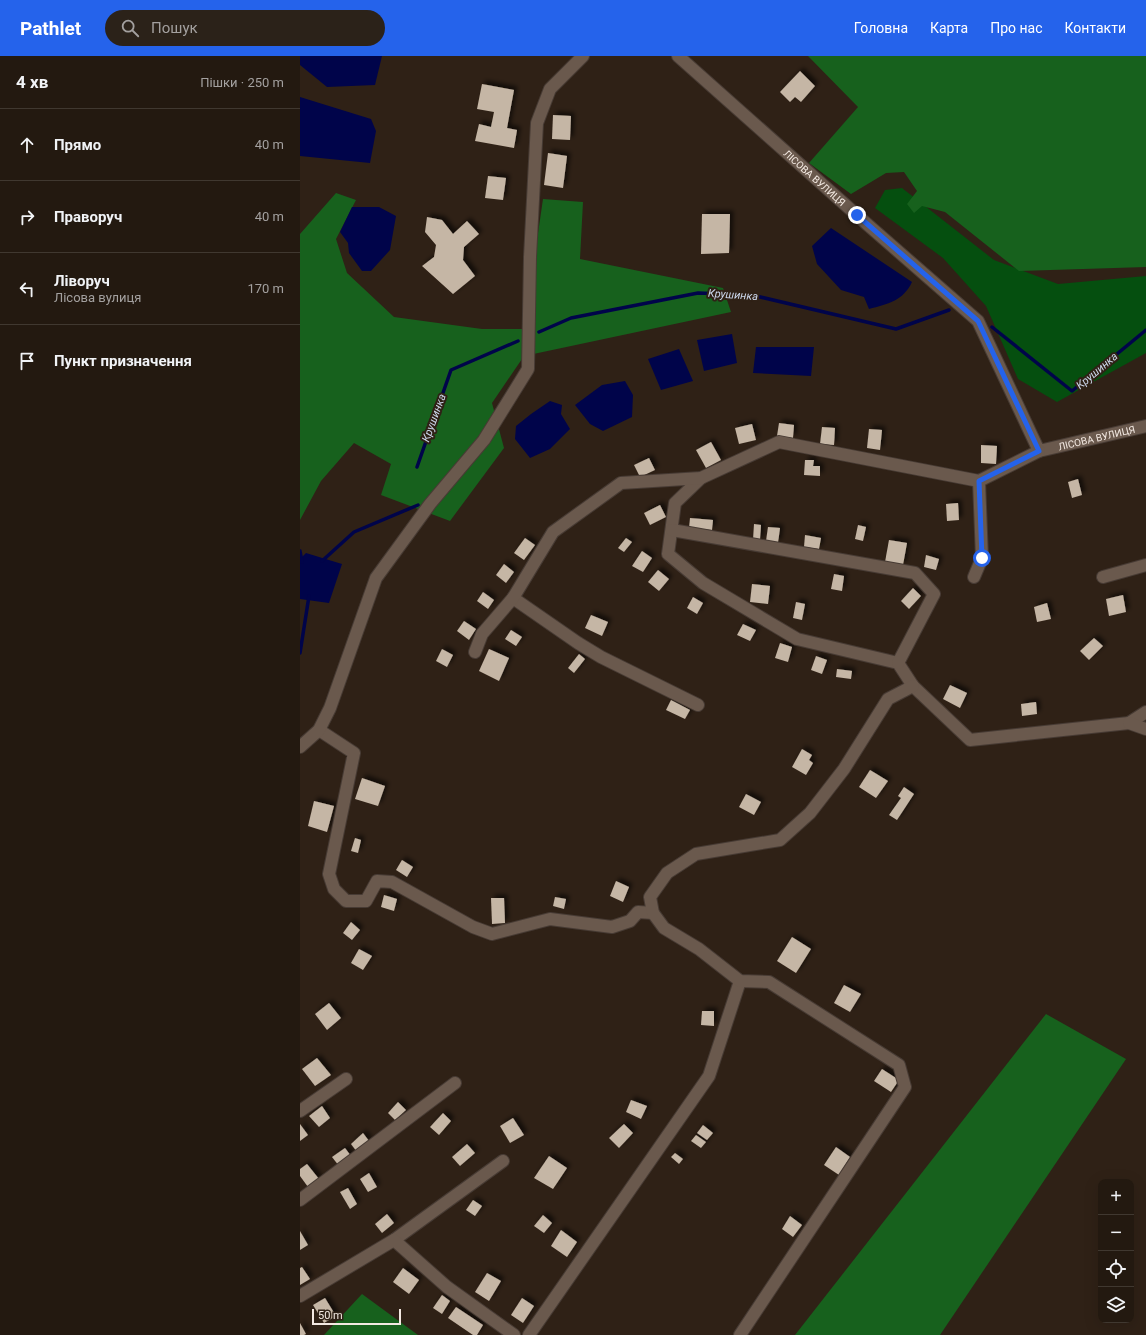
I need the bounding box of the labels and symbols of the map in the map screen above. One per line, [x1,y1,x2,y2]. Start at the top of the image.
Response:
street label: ЛІСОВА ВУЛИЦЯ [782,147,848,208]
route end [848,206,866,224]
water label: Крушинка [707,287,759,303]
water label: Крушинка [1074,350,1121,392]
water label: Крушинка [419,392,449,444]
street label: ЛІСОВА ВУЛИЦЯ [1057,423,1136,452]
route start [973,549,991,567]
scale bar [312,1307,401,1326]

